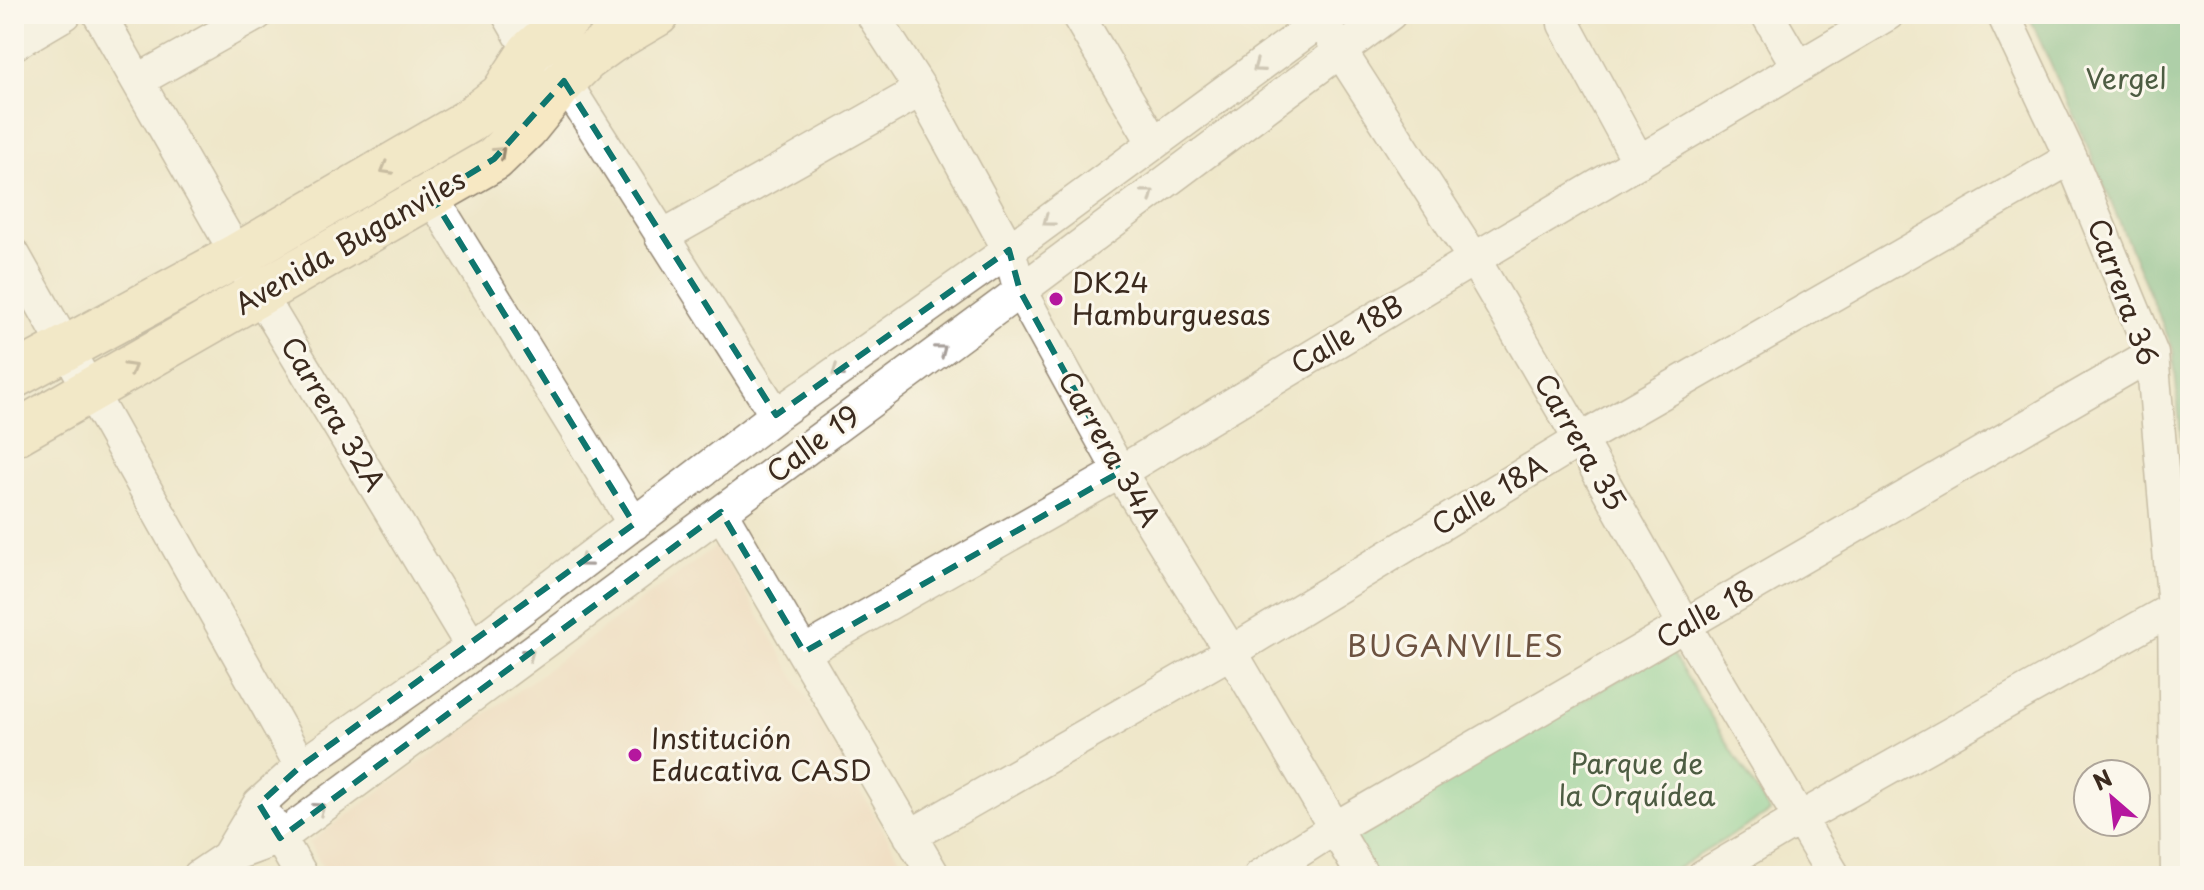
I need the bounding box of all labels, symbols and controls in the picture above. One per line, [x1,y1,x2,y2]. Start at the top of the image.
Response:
park label: Vergel [2085,56,2167,99]
one-way arrow [1252,57,1266,71]
one-way arrow [491,147,505,162]
street label: Avenida Buganviles [226,157,473,324]
one-way arrow [380,159,395,175]
one-way arrow [1140,190,1155,204]
one-way arrow [1042,211,1057,225]
street label: Carrera 36 [2078,212,2171,371]
place label: DK24 Hamburguesas [1072,260,1270,335]
street label: Calle 18B [1282,283,1411,384]
marker: DK24 Hamburguesas [1047,290,1065,308]
street label: Carrera 32A [271,328,398,499]
one-way arrow [932,345,946,359]
one-way arrow [122,362,137,378]
one-way arrow [831,362,845,377]
street label: Carrera 34A [1048,362,1172,534]
street label: Carrera 35 [1525,364,1638,518]
street label: Calle 19 [756,393,868,492]
street label: Calle 18A [1423,442,1554,545]
one-way arrow [578,552,593,566]
street label: Calle 18 [1647,567,1761,658]
district label: BUGANVILES [1347,622,1565,667]
one-way arrow [520,649,535,664]
place label: Institución Educativa CASD [651,716,872,791]
park label: Parque de la Orquídea [1558,741,1716,816]
marker: Institución Educativa CASD [626,746,644,764]
north arrow [2072,758,2152,838]
text: N [2086,760,2117,798]
one-way arrow [311,804,326,818]

